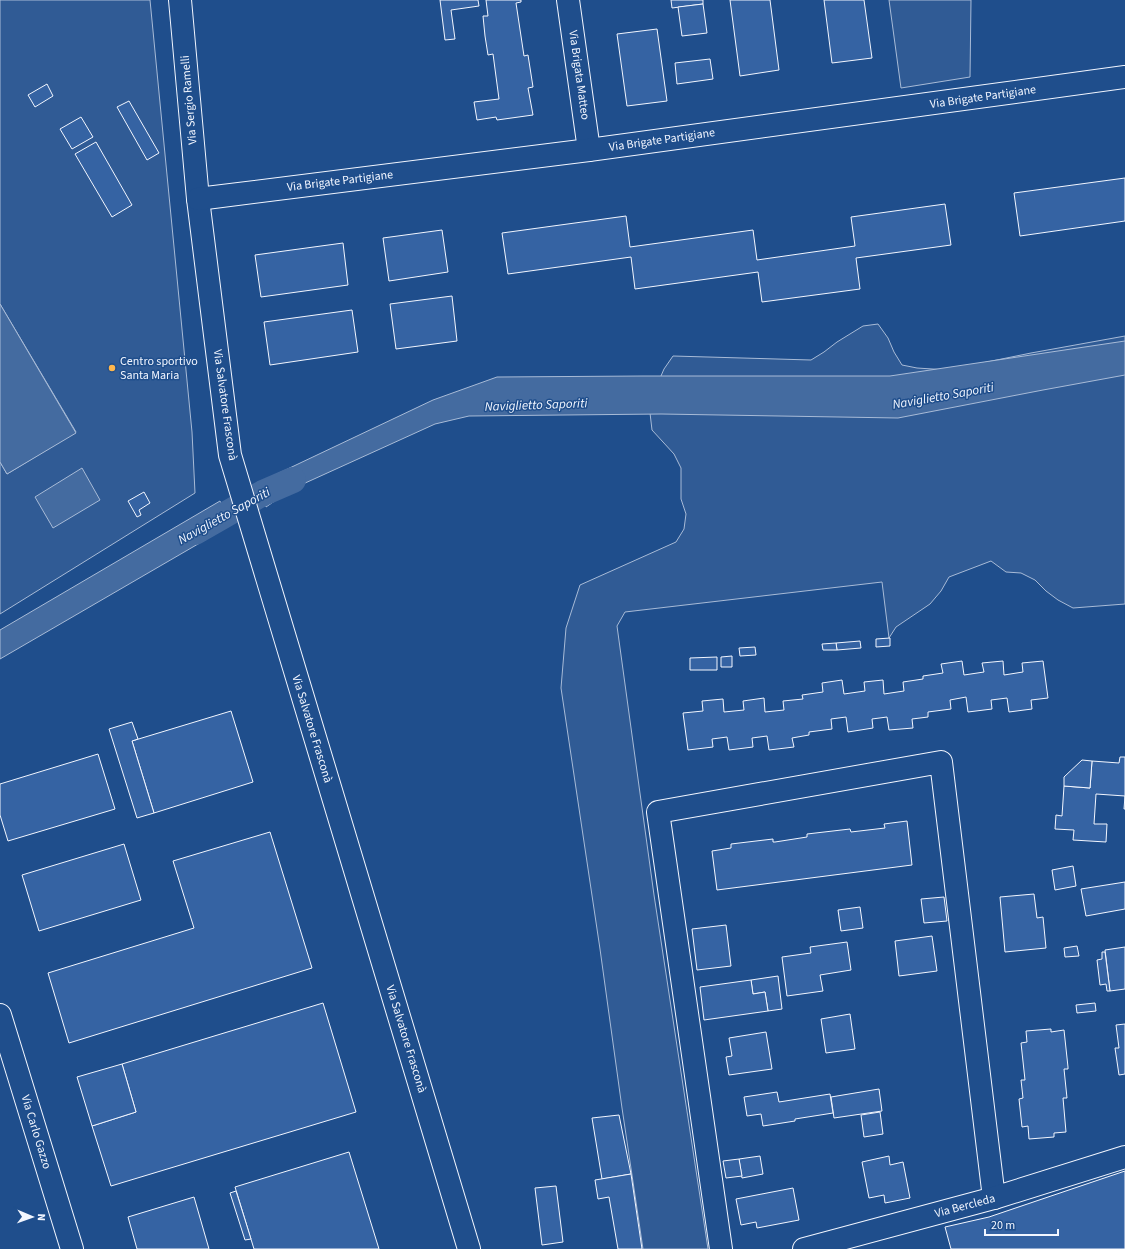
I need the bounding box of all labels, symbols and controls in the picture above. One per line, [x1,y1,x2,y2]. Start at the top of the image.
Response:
street label: Via Brigata Matteo [564,29,594,121]
street label: Via Sergio Ramelli [177,55,201,145]
street label: Via Brigate Partigiane [929,81,1037,113]
street label: Via Brigate Partigiane [608,124,716,156]
street label: Via Brigate Partigiane [286,166,394,196]
street label: Via Salvatore Frasconà [209,348,241,462]
place label: Centro sportivo Santa Maria [120,353,198,384]
marker: Centro sportivo Santa Maria [107,363,117,373]
water label: Naviglietto Saporiti [891,378,996,414]
water label: Naviglietto Saporiti [484,394,589,416]
water label: Naviglietto Saporiti [175,483,274,549]
street label: Via Salvatore Frasconà [287,673,337,785]
street label: Via Salvatore Frasconà [381,983,431,1095]
street label: Via Carlo Gazzo [17,1093,55,1171]
street label: Via Bercleda [933,1190,997,1222]
north arrow [12,1197,52,1237]
scale bar [985,1211,1058,1237]
text: N [34,1213,49,1221]
text: 20 m [991,1217,1015,1234]

